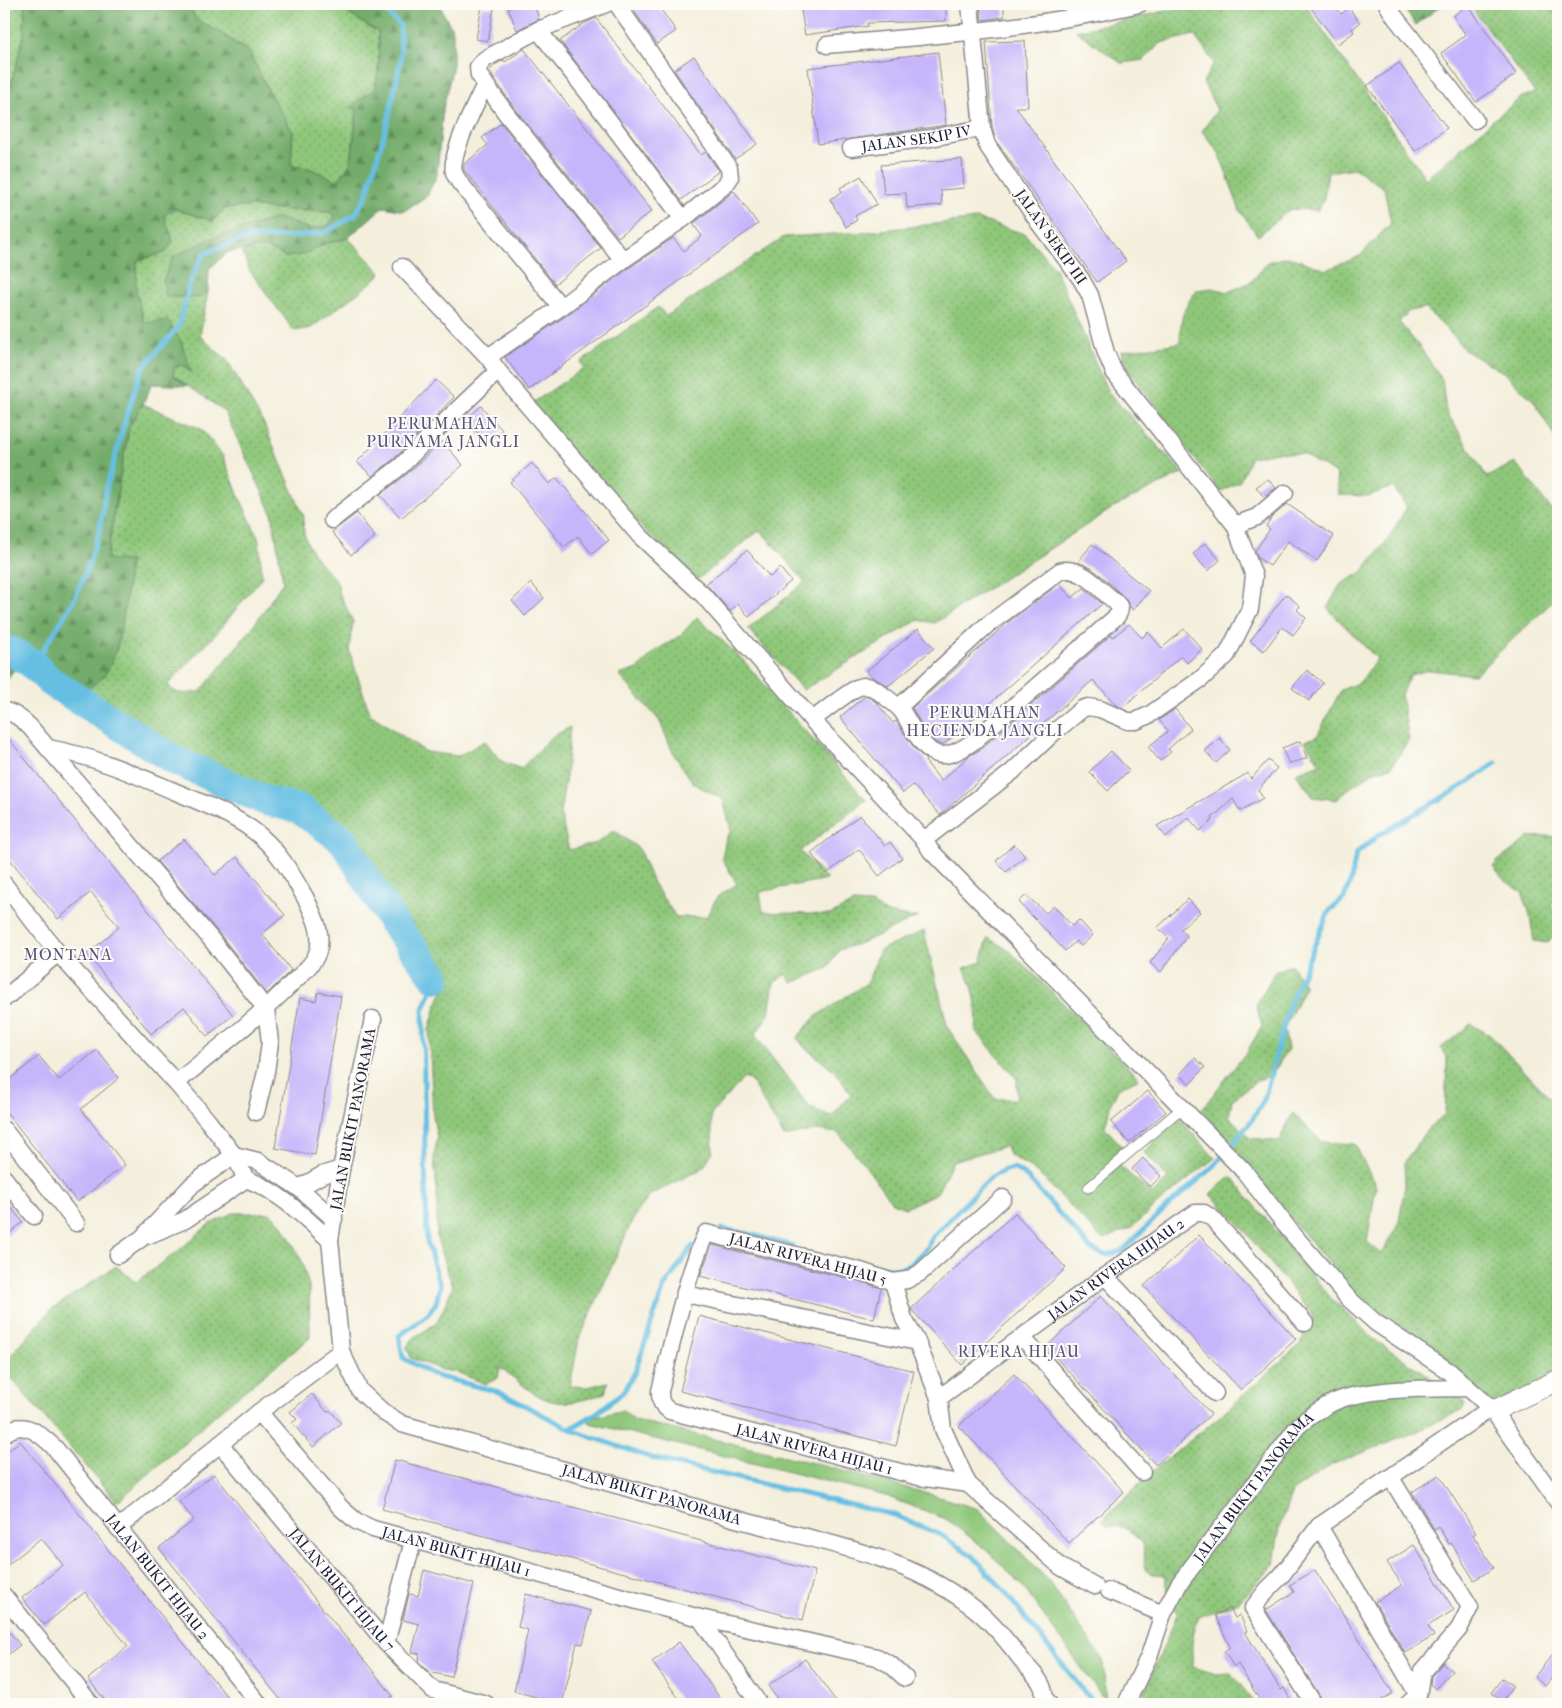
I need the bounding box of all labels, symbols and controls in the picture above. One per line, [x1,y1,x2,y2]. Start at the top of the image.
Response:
street label: JALAN SEKIP IV [860,121,974,156]
street label: JALAN SEKIP III [1011,185,1091,288]
district label: PERUMAHAN PURNAMA JANGLI [366,414,520,451]
district label: PERUMAHAN HECIENDA JANGLI [906,703,1064,740]
district label: MONTANA [23,945,113,964]
street label: JALAN BUKIT PANORAMA [326,1026,380,1213]
street label: JALAN RIVERA HIJAU 2 [1043,1214,1188,1325]
street label: JALAN RIVERA HIJAU 5 [726,1229,889,1289]
district label: RIVERA HIJAU [958,1342,1080,1361]
street label: JALAN BUKIT PANORAMA [1189,1408,1317,1566]
street label: JALAN RIVERA HIJAU 1 [733,1420,895,1479]
street label: JALAN BUKIT PANORAMA [559,1460,743,1529]
street label: JALAN BUKIT HIJAU 2 [102,1510,213,1643]
street label: JALAN BUKIT HIJAU 1 [379,1523,532,1580]
street label: JALAN BUKIT HIJAU 7 [285,1524,398,1655]

